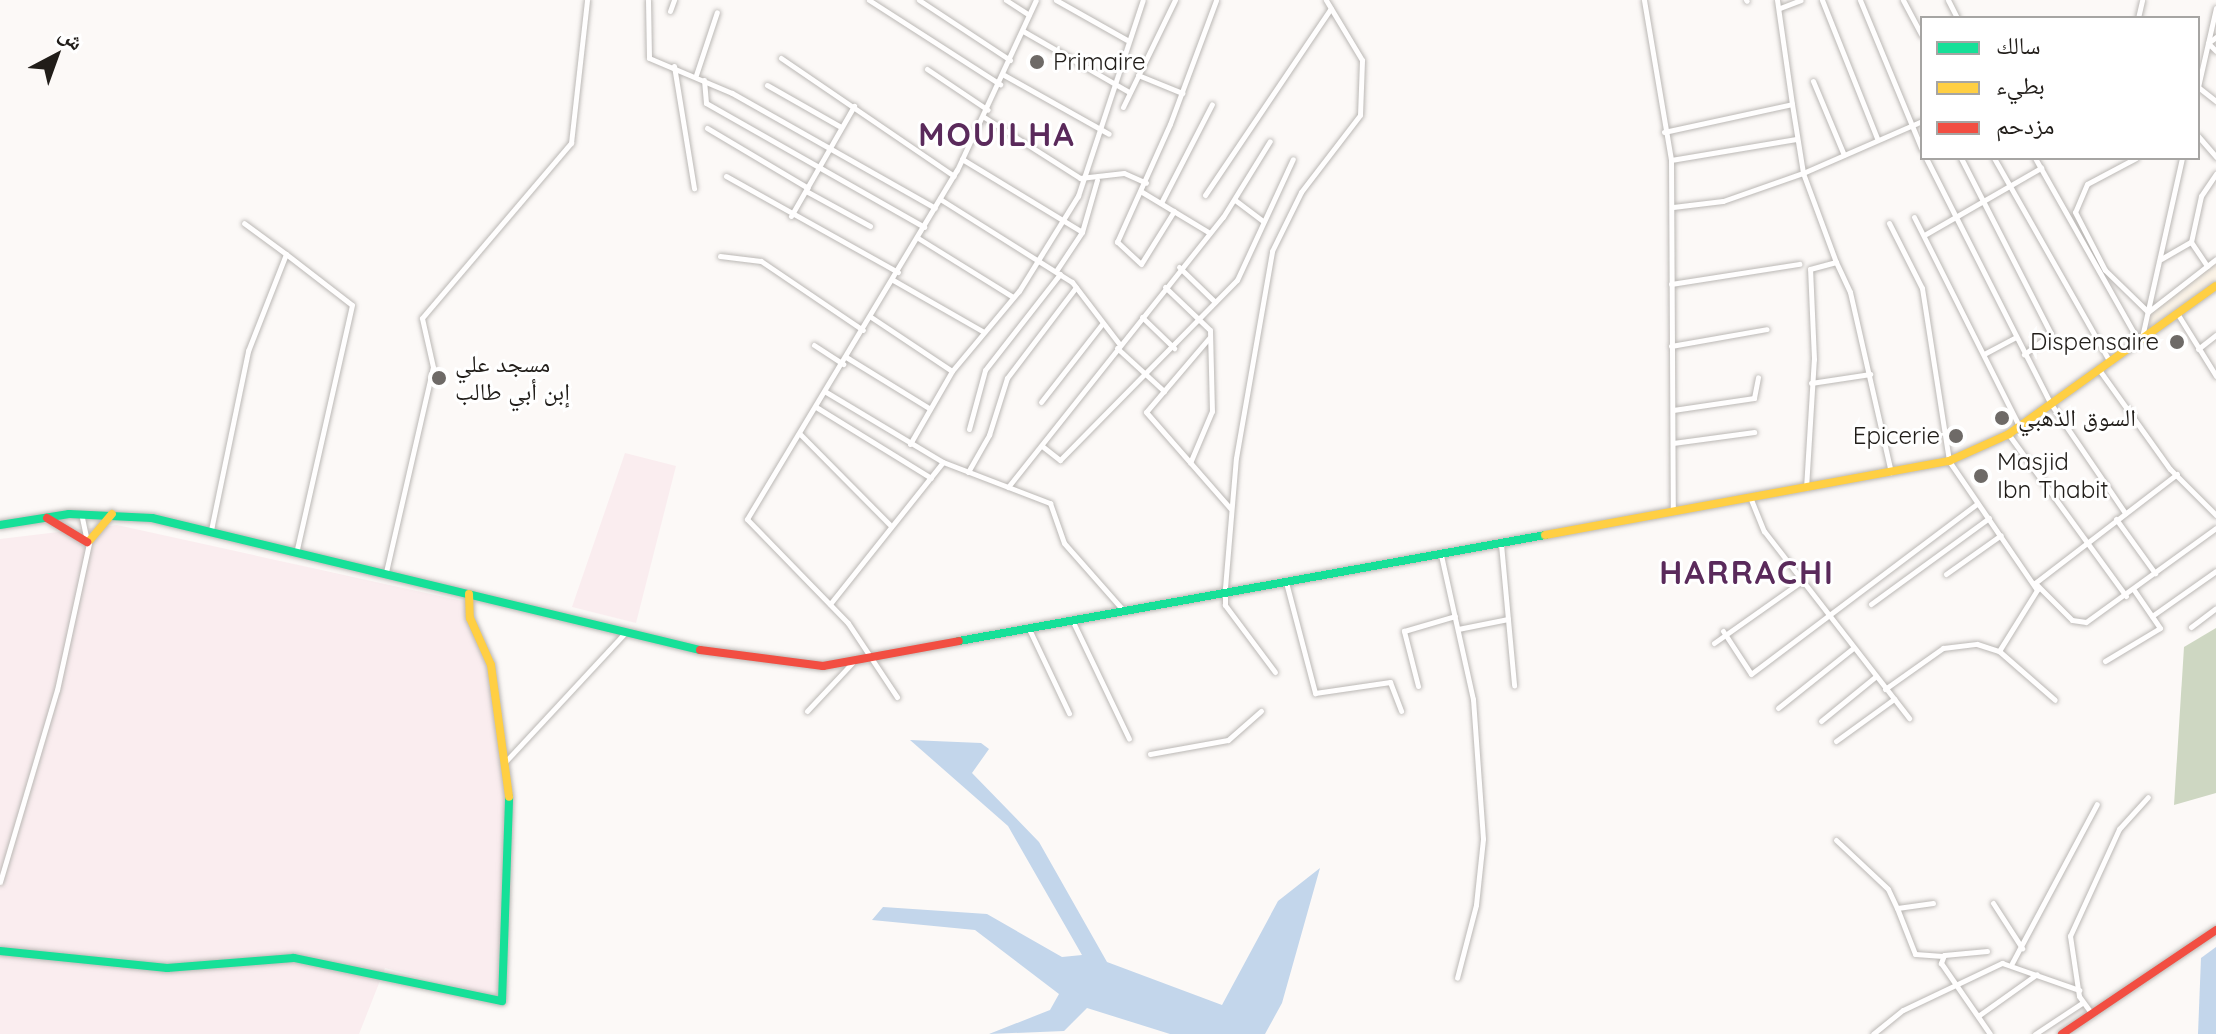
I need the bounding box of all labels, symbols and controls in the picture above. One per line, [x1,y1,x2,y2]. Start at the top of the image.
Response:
north arrow [16,16,96,96]
legend [1920,16,2200,160]
text: ش [54,20,90,56]
text: سالك [1996,30,2041,60]
place label: Primaire [1053,48,1146,76]
marker: Primaire [1028,53,1046,71]
text: بطيء [1996,70,2045,100]
text: مزدحم [1996,110,2055,140]
district label: MOUILHA [918,115,1076,153]
place label: Dispensaire [2030,328,2159,356]
marker: Dispensaire [2166,331,2188,353]
place label: مسجد علي إبن أبي طالب [455,350,570,406]
marker: مسجد علي إبن أبي طالب [430,369,448,387]
place label: السوق الذهبي [2018,404,2136,432]
marker: السوق الذهبي [1993,409,2011,427]
place label: Epicerie [1853,422,1940,450]
marker: Epicerie [1947,427,1965,445]
place label: Masjid Ibn Thabit [1997,448,2108,504]
marker: Masjid Ibn Thabit [1972,467,1990,485]
district label: HARRACHI [1659,553,1835,591]

